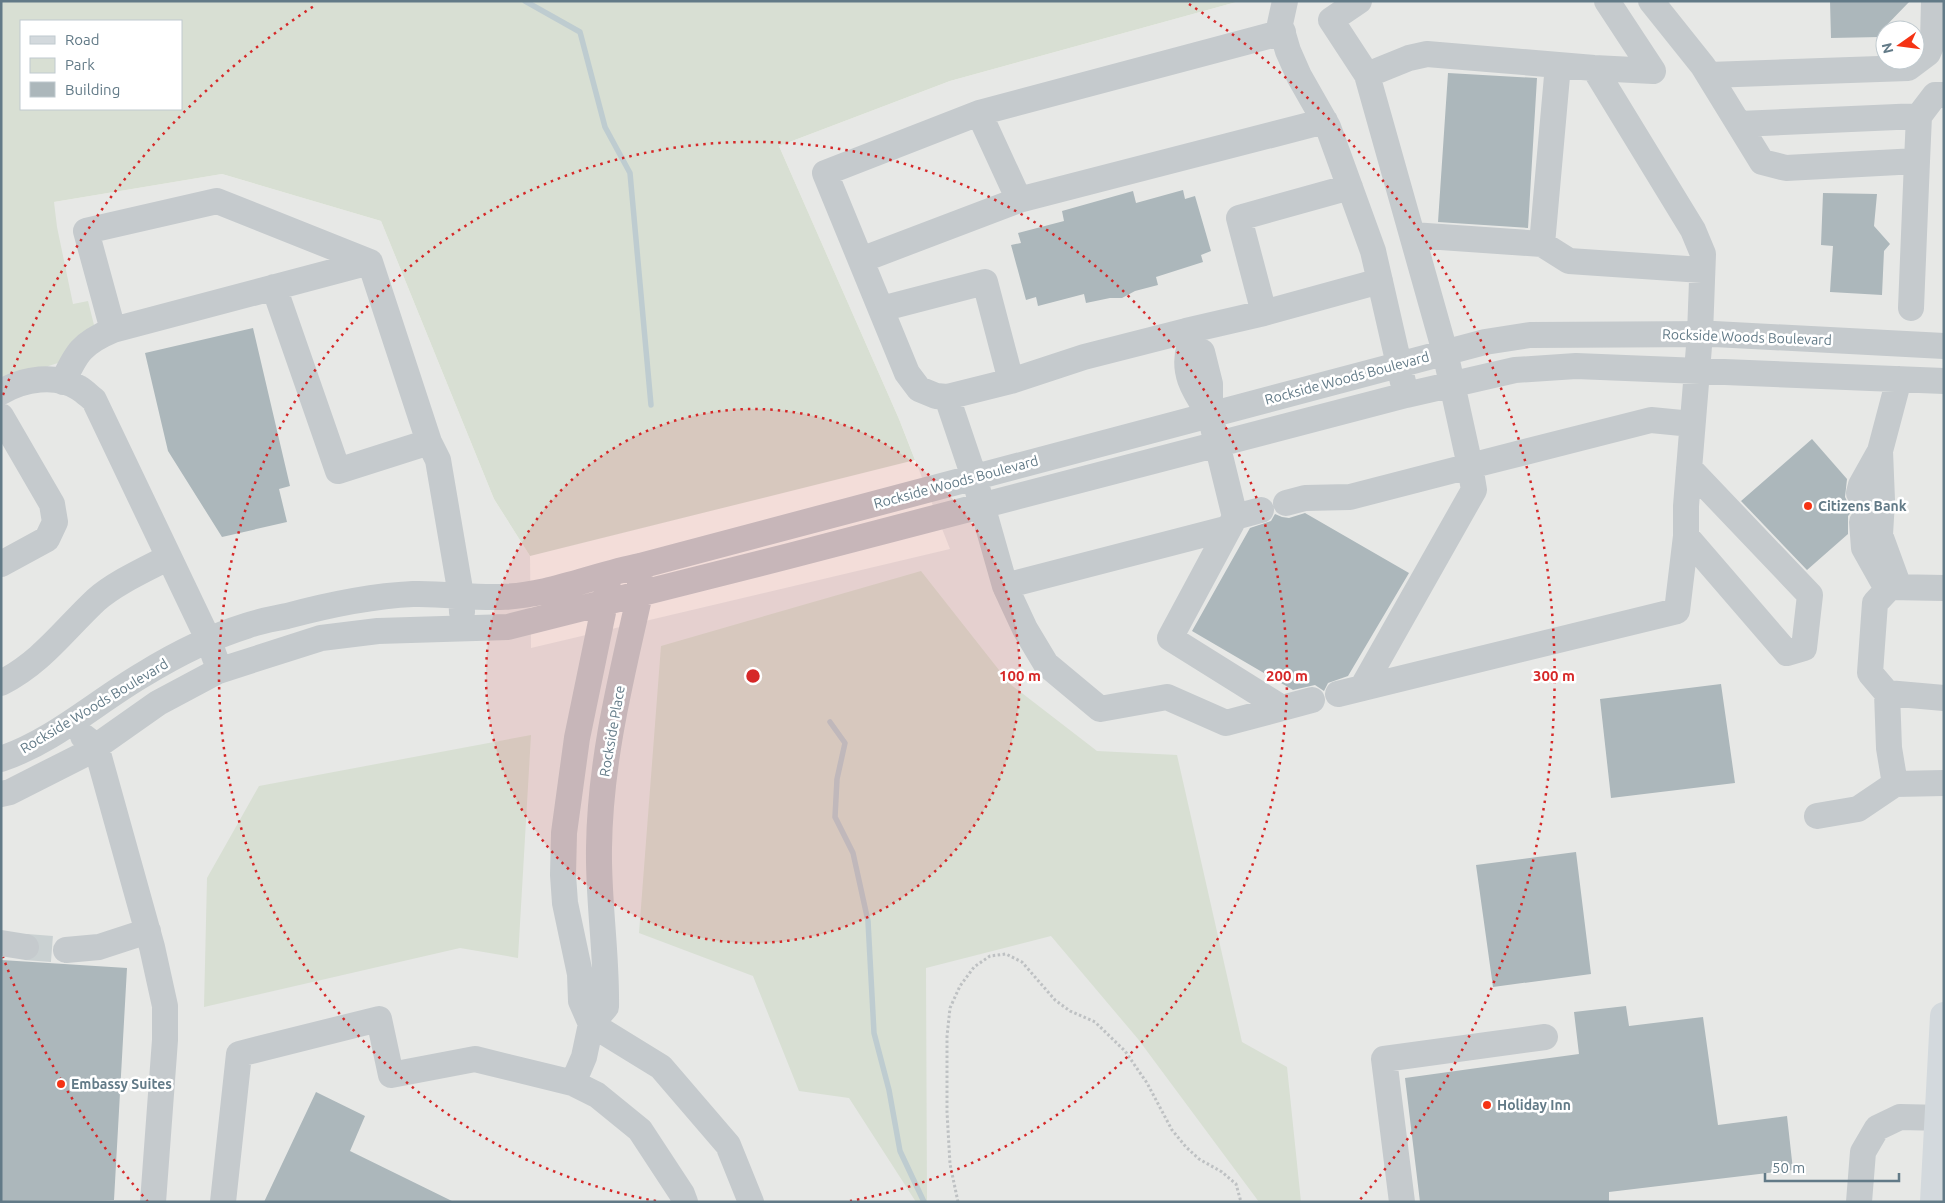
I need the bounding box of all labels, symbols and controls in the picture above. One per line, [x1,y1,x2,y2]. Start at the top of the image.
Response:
legend [20,20,182,110]
north arrow [1875,20,1925,70]
text: Road [65,31,100,48]
text: N [1878,41,1896,55]
text: Park [65,56,95,73]
text: Building [65,81,120,98]
street label: Rockside Woods Boulevard [1662,326,1832,348]
street label: Rockside Woods Boulevard [1263,348,1431,408]
street label: Rockside Woods Boulevard [872,452,1040,512]
place label: Citizens Bank [1818,498,1907,514]
marker: Citizens Bank [1802,500,1814,512]
street label: Rockside Woods Boulevard [17,655,171,757]
centre of rings [744,667,762,685]
text: 100 m [999,667,1041,684]
text: 200 m [1266,667,1308,684]
text: 300 m [1533,667,1575,684]
street label: Rockside Place [596,684,628,778]
place label: Embassy Suites [71,1076,172,1092]
marker: Embassy Suites [55,1078,67,1090]
place label: Holiday Inn [1497,1097,1571,1113]
marker: Holiday Inn [1481,1099,1493,1111]
scale bar [1765,1150,1899,1182]
text: 50 m [1772,1159,1805,1176]

